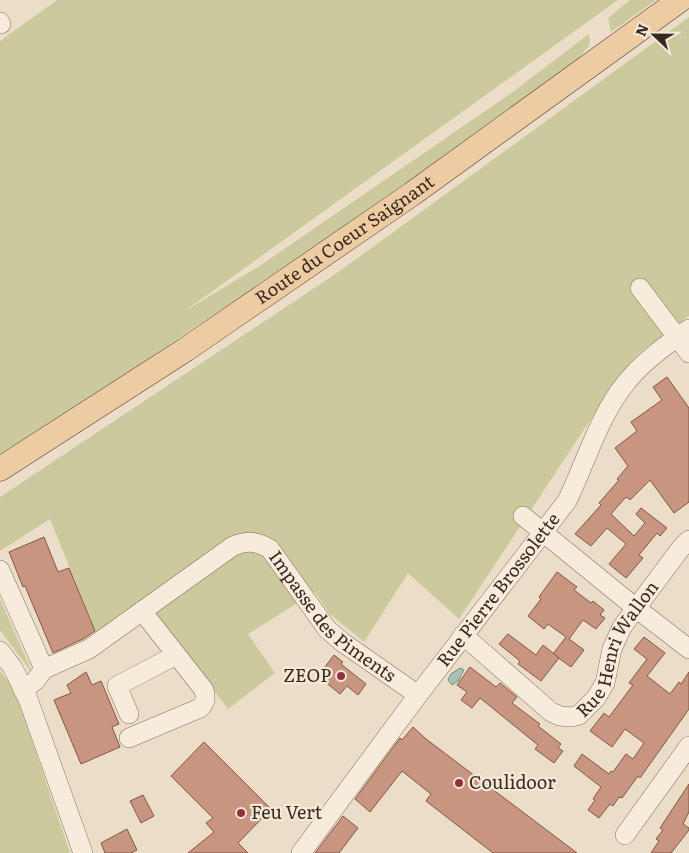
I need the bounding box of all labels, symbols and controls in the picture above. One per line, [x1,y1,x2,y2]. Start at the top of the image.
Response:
north arrow [629,10,679,60]
text: N [630,20,653,39]
street label: Route du Coeur Saignant [249,167,440,310]
street label: Rue Pierre Brossolette [429,506,566,672]
street label: Impasse des Piments [263,544,402,688]
street label: Rue Henri Wallon [569,574,664,723]
place label: ZEOP [283,661,331,688]
marker: ZEOP [335,670,347,682]
place label: Coulidoor [469,768,556,795]
marker: Coulidoor [453,777,465,789]
place label: Feu Vert [251,798,323,825]
marker: Feu Vert [235,807,247,819]

